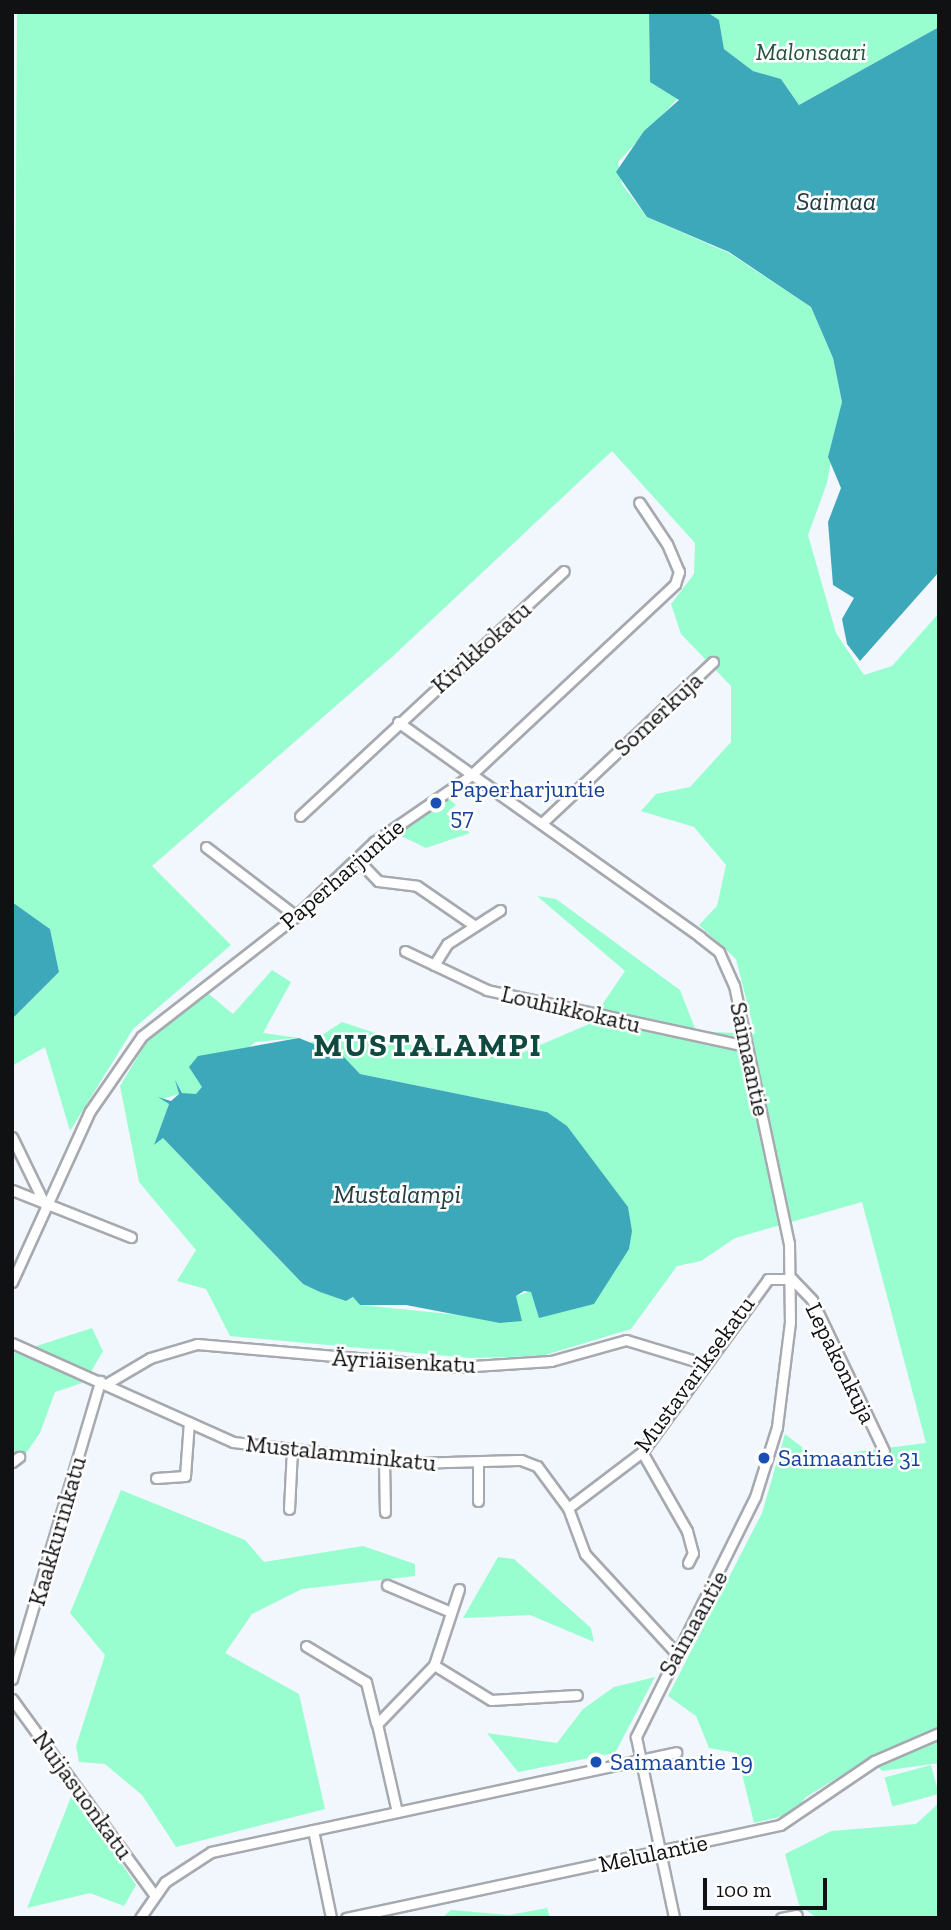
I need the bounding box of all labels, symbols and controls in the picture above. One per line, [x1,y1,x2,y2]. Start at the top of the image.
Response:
park label: Malonsaari [756,38,866,66]
water label: Saimaa [796,186,876,218]
street label: Kivikkokatu [425,595,537,699]
street label: Somerkuja [608,666,708,762]
place label: Paperharjuntie 57 [450,775,605,831]
marker: Paperharjuntie 57 [428,795,444,811]
street label: Paperharjuntie [274,812,410,936]
street label: Louhikkokatu [498,979,644,1039]
street label: Saimaantie [724,999,776,1119]
district label: MUSTALAMPI [315,1026,541,1064]
water label: Mustalampi [333,1179,461,1211]
street label: Mustavariksekatu [628,1290,760,1458]
street label: Lepakonkuja [799,1298,883,1428]
street label: Äyriäisenkatu [331,1343,477,1379]
street label: Mustalamminkatu [244,1429,438,1477]
place label: Saimaantie 31 [778,1444,920,1472]
marker: Saimaantie 31 [756,1450,772,1466]
street label: Kaakkurinkatu [22,1453,92,1609]
street label: Saimaantie [652,1565,734,1681]
street label: Nuijasuonkatu [27,1725,139,1865]
place label: Saimaantie 19 [610,1748,753,1776]
marker: Saimaantie 19 [588,1754,604,1770]
street label: Melulantie [596,1827,710,1879]
scale bar [706,1864,830,1908]
text: 100 m [716,1877,771,1902]

